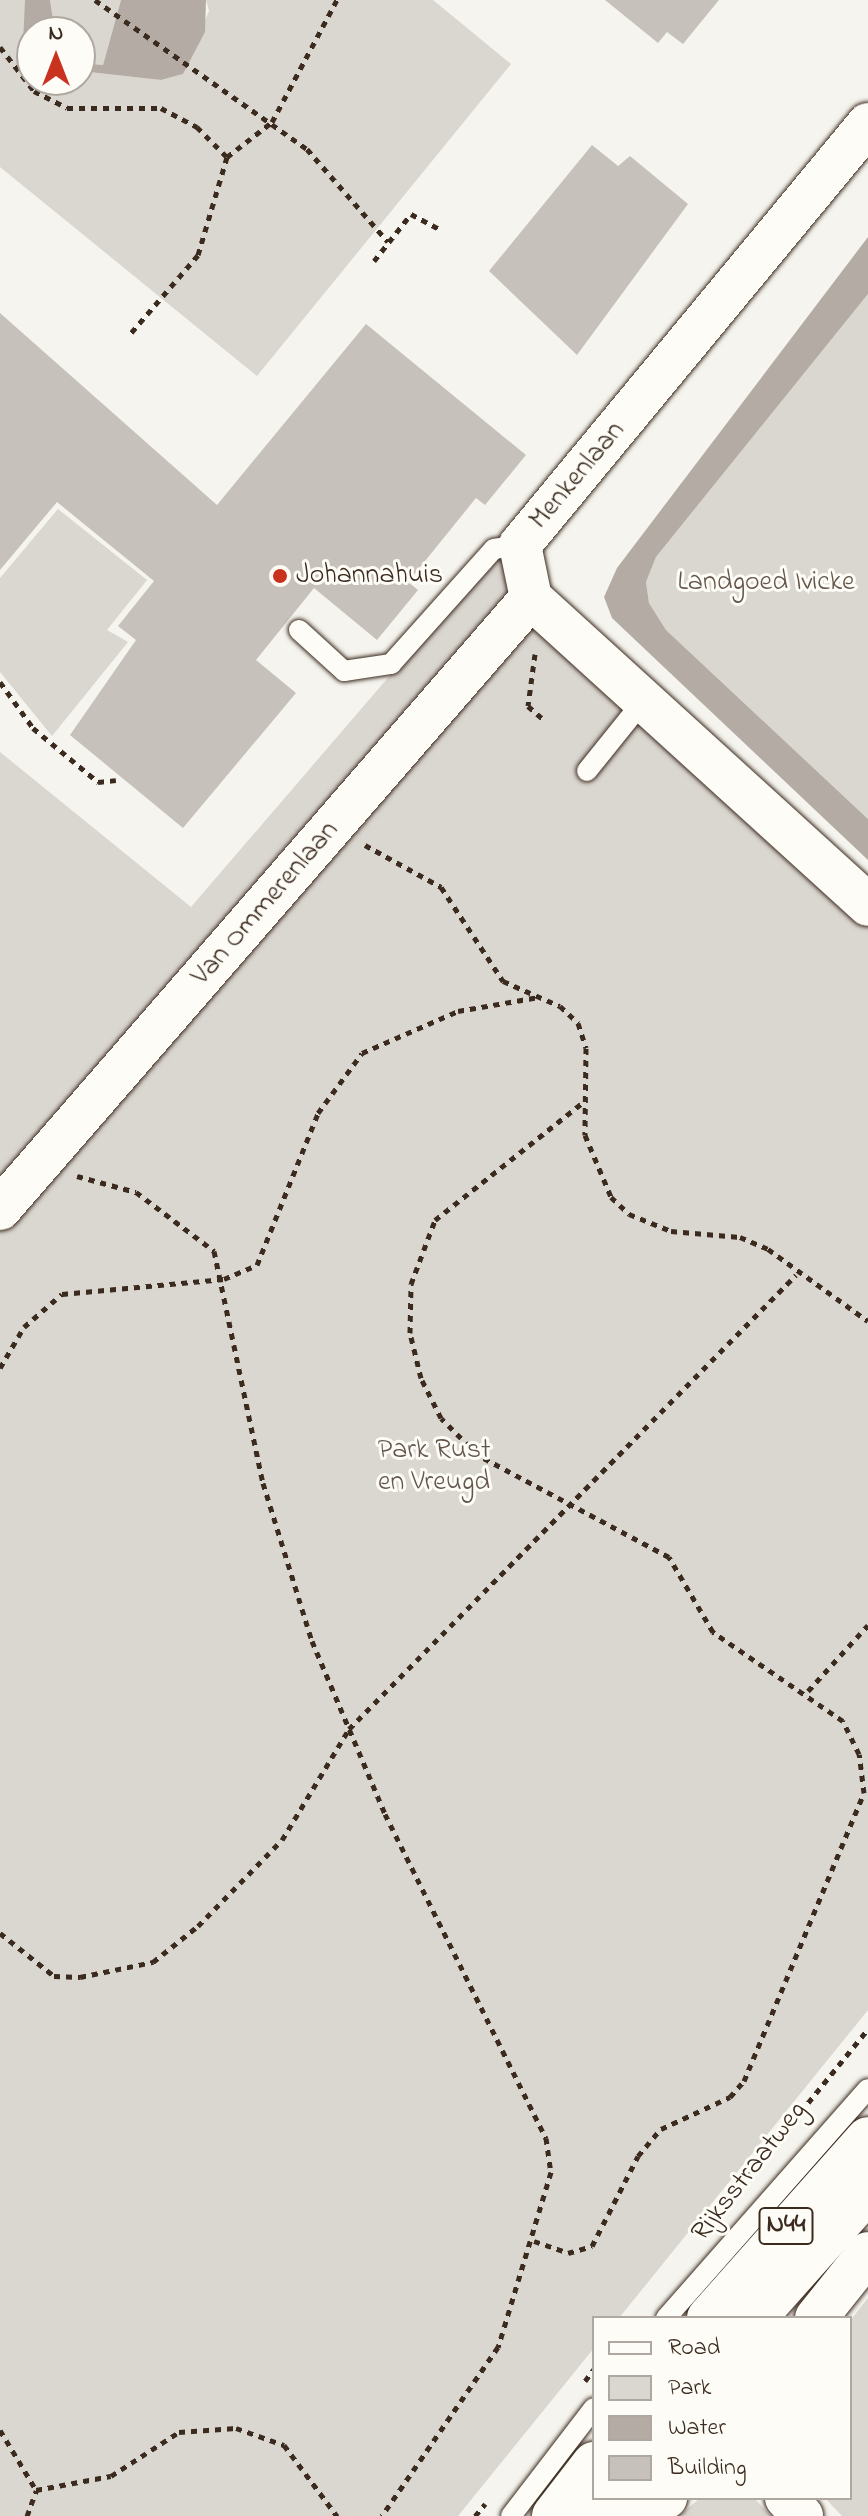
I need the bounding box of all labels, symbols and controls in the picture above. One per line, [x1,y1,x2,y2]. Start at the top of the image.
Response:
north arrow [16,16,96,96]
text: N [49,18,63,50]
street label: Menkenlaan [523,415,633,537]
place label: Johannahuis [296,559,443,593]
park label: Landgoed Ivicke [677,566,855,600]
marker: Johannahuis [271,567,289,585]
street label: Van Ommerenlaan [185,815,347,993]
park label: Park Rust en Vreugd [378,1434,490,1500]
street label: Rijksstraatweg [685,2095,815,2249]
road number: N44 [758,2204,814,2248]
legend [592,2316,852,2500]
text: Road [668,2331,720,2366]
text: Park [668,2371,711,2406]
text: Water [668,2411,726,2446]
text: Building [668,2451,747,2486]

